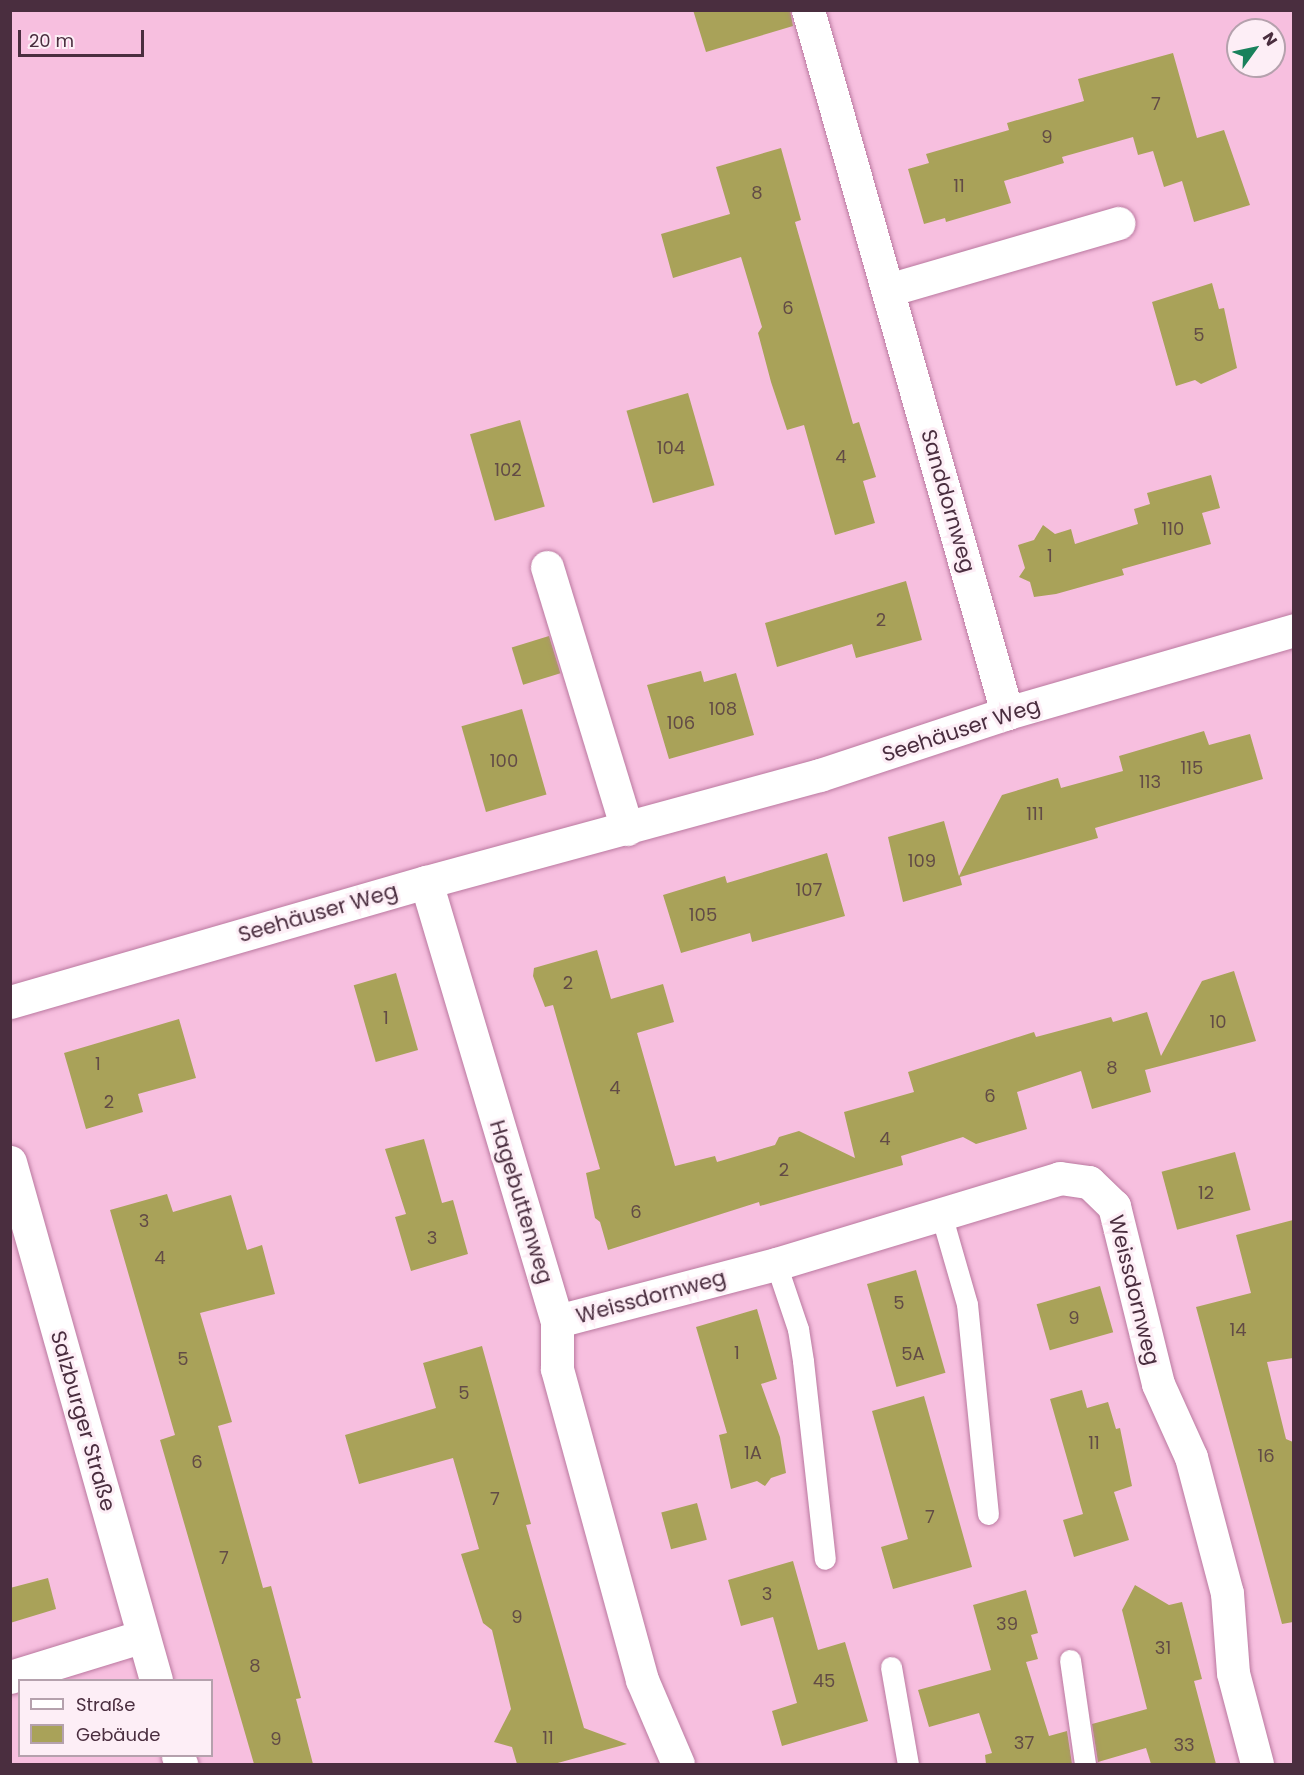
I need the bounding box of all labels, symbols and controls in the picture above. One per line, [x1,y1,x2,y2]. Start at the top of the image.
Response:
scale bar [21,18,147,56]
north arrow [1226,18,1286,78]
text: 20 m [29,28,74,53]
text: N [1257,28,1283,50]
house number: 7 [1151,93,1161,115]
house number: 9 [1041,126,1053,148]
house number: 11 [953,175,965,197]
house number: 8 [751,182,763,204]
house number: 6 [782,297,794,319]
house number: 5 [1193,324,1205,346]
street label: Sanddornweg [916,427,980,575]
house number: 104 [657,437,685,459]
house number: 4 [835,446,847,468]
house number: 102 [494,459,522,481]
house number: 110 [1162,518,1184,540]
house number: 1 [1047,545,1053,567]
house number: 2 [876,609,886,631]
street label: Seehäuser Weg [879,693,1043,767]
house number: 108 [709,698,737,720]
house number: 106 [667,712,695,734]
house number: 100 [490,750,518,772]
house number: 115 [1181,757,1203,779]
house number: 113 [1139,771,1161,793]
house number: 111 [1026,803,1044,825]
house number: 109 [908,850,936,872]
street label: Seehäuser Weg [235,878,401,948]
house number: 107 [796,879,822,901]
house number: 105 [689,904,717,926]
house number: 2 [563,972,573,994]
house number: 1 [383,1007,389,1029]
house number: 10 [1209,1011,1227,1033]
house number: 1 [95,1053,101,1075]
house number: 8 [1106,1057,1118,1079]
house number: 4 [609,1077,621,1099]
house number: 6 [984,1085,996,1107]
house number: 2 [104,1091,114,1113]
street label: Hagebuttenweg [484,1117,558,1287]
house number: 4 [879,1128,891,1150]
house number: 2 [779,1159,789,1181]
house number: 12 [1198,1182,1214,1204]
house number: 6 [630,1201,642,1223]
house number: 3 [139,1210,149,1232]
street label: Weissdornweg [1103,1212,1165,1368]
house number: 3 [427,1227,437,1249]
house number: 4 [154,1247,166,1269]
street label: Weissdornweg [573,1265,729,1329]
house number: 5 [893,1292,905,1314]
house number: 9 [1068,1307,1080,1329]
house number: 14 [1229,1319,1247,1341]
street label: Salzburger Straße [45,1328,121,1514]
house number: 1 [734,1342,740,1364]
house number: 5A [901,1343,925,1365]
house number: 5 [177,1348,189,1370]
house number: 5 [458,1382,470,1404]
house number: 11 [1088,1432,1100,1454]
house number: 1A [744,1442,762,1464]
house number: 16 [1257,1445,1275,1467]
house number: 6 [191,1451,203,1473]
house number: 7 [490,1488,500,1510]
house number: 7 [925,1506,935,1528]
house number: 7 [219,1547,229,1569]
house number: 3 [762,1583,772,1605]
house number: 9 [511,1606,523,1628]
house number: 39 [996,1613,1018,1635]
house number: 31 [1155,1637,1171,1659]
house number: 8 [249,1655,261,1677]
house number: 45 [813,1670,835,1692]
legend [18,1679,213,1757]
text: Straße [76,1692,135,1717]
text: Gebäude [76,1722,160,1747]
house number: 11 [542,1727,554,1749]
house number: 9 [270,1728,282,1750]
house number: 37 [1014,1732,1034,1754]
house number: 33 [1173,1734,1195,1756]

